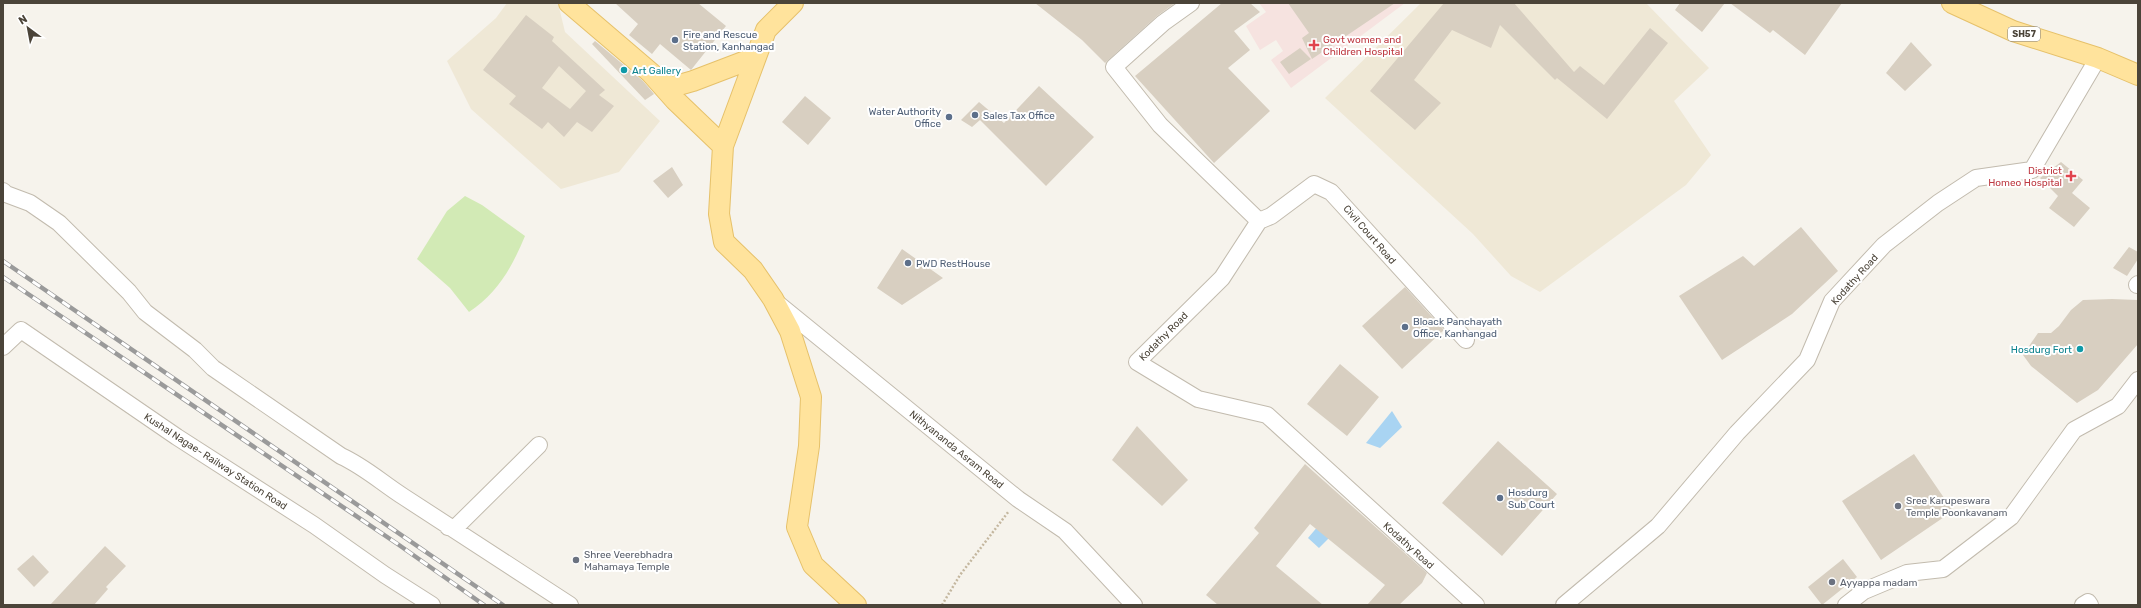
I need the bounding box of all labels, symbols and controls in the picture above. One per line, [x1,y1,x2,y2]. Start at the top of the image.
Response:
north arrow [8,8,48,48]
text: N [16,12,30,28]
road number: SH57 [2008,27,2040,41]
place label: Fire and Rescue Station, Kanhangad [683,29,774,53]
place label: Govt women and Children Hospital [1323,34,1403,58]
marker: Fire and Rescue Station, Kanhangad [670,35,680,45]
marker: Govt women and Children Hospital [1308,39,1320,51]
marker: Art Gallery [619,65,629,75]
place label: Art Gallery [632,65,681,77]
place label: Water Authority Office [868,106,941,130]
marker: Sales Tax Office [970,110,980,120]
place label: Sales Tax Office [983,110,1055,122]
marker: Water Authority Office [944,112,954,122]
place label: District Homeo Hospital [1988,165,2062,189]
marker: District Homeo Hospital [2065,170,2077,182]
street label: Civil Court Road [1340,203,1398,267]
street label: Kodathy Road [1829,252,1881,308]
marker: PWD RestHouse [903,258,913,268]
place label: PWD RestHouse [916,258,991,270]
street label: Kodathy Road [1137,310,1191,364]
place label: Bloack Panchayath Office, Kanhangad [1413,316,1502,340]
marker: Bloack Panchayath Office, Kanhangad [1400,322,1410,332]
place label: Hosdurg Fort [2011,344,2072,356]
marker: Hosdurg Fort [2075,344,2085,354]
street label: Nithyananda Asram Road [907,408,1006,491]
street label: Kushal Nagae- Railway Station Road [142,411,289,513]
place label: Hosdurg Sub Court [1508,487,1555,511]
marker: Hosdurg Sub Court [1495,493,1505,503]
place label: Sree Karupeswara Temple Poonkavanam [1906,495,2008,519]
marker: Sree Karupeswara Temple Poonkavanam [1893,501,1903,511]
street label: Kodathy Road [1380,520,1436,572]
place label: Shree Veerebhadra Mahamaya Temple [584,549,673,573]
marker: Shree Veerebhadra Mahamaya Temple [571,555,581,565]
marker: Ayyappa madam [1827,577,1837,587]
place label: Ayyappa madam [1840,577,1918,589]

